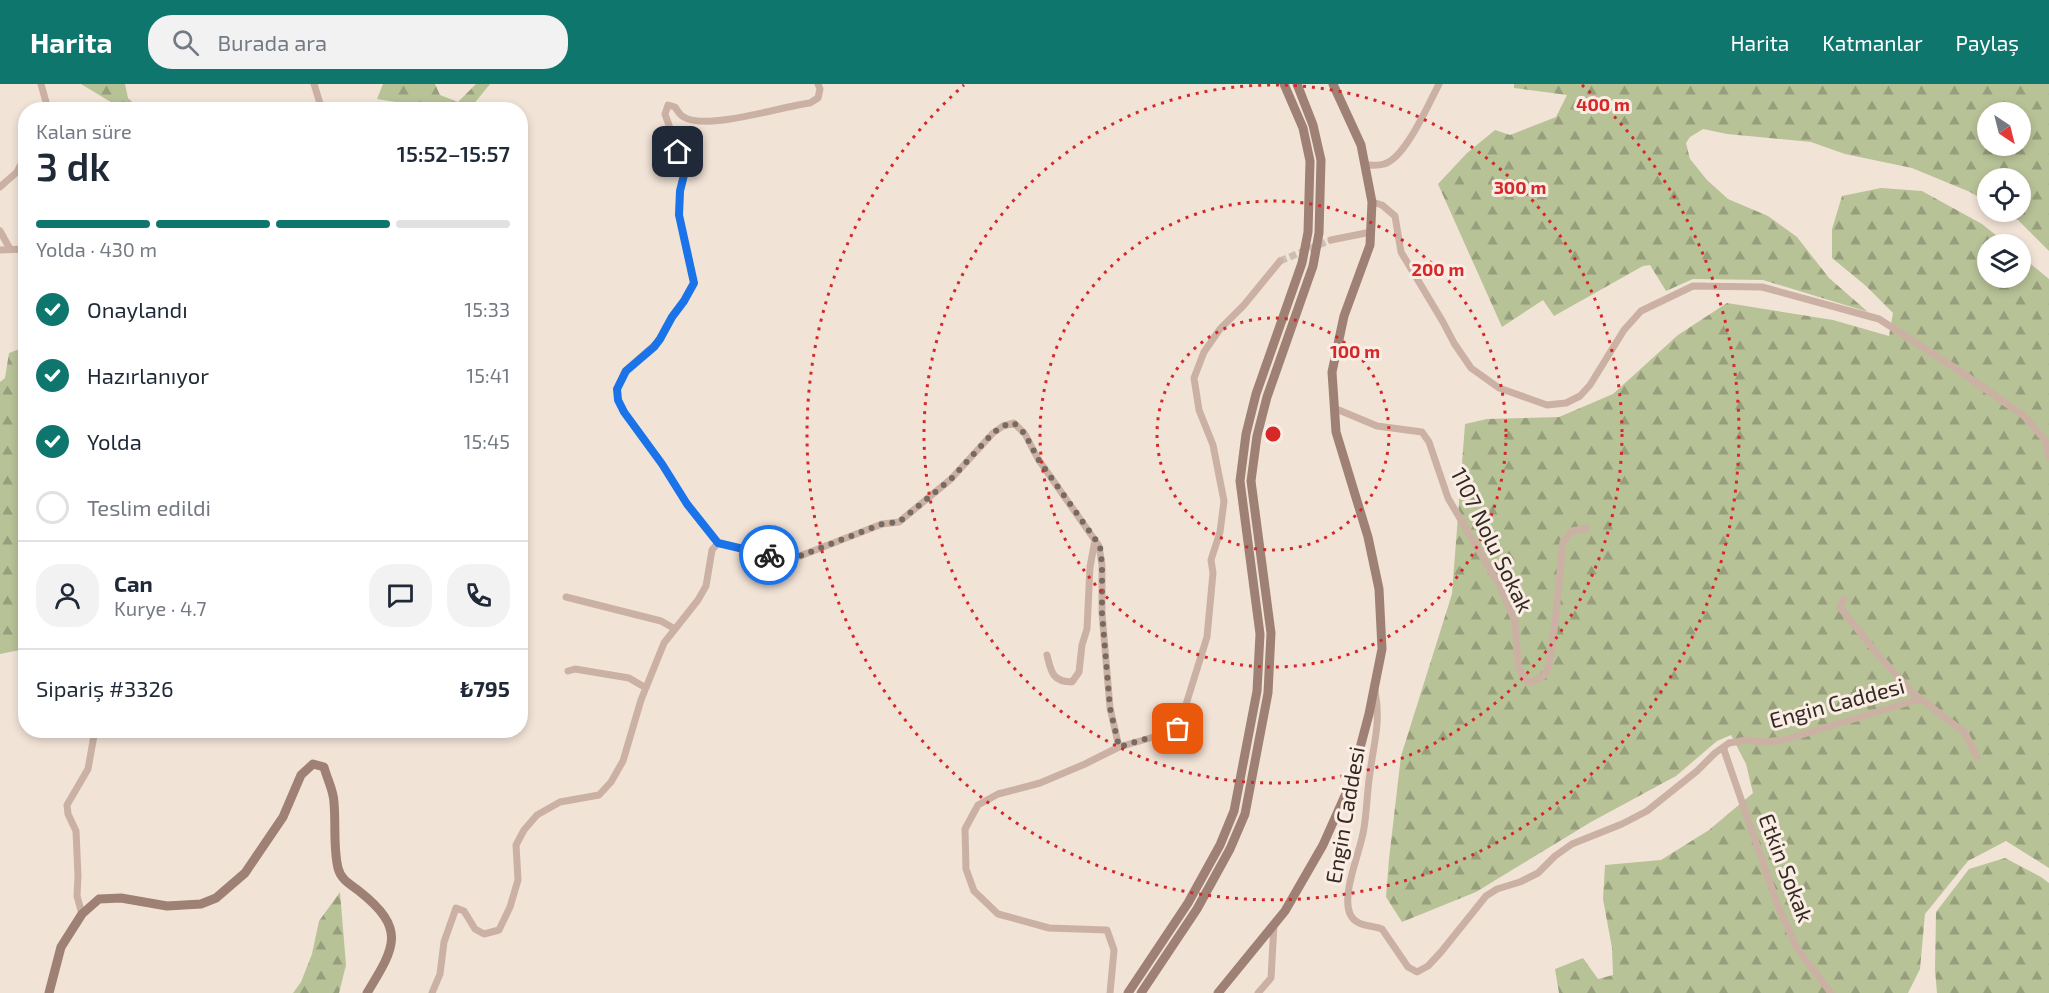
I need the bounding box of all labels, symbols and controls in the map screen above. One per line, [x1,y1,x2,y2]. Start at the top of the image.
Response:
search box [148,15,568,69]
text: Harita [30,25,112,59]
icon: search [169,26,202,59]
text: Burada ara [217,29,327,55]
text: Harita [1731,30,1789,55]
text: Katmanlar [1822,30,1923,55]
text: Paylaş [1956,30,2019,55]
text: 400 m [1576,93,1630,115]
north arrow [1977,102,2031,156]
map controls [1977,102,2031,288]
text: Kalan süre [36,119,132,143]
pin [652,126,703,177]
icon: home [661,135,694,168]
text: 15:52–15:57 [397,140,510,166]
text: 3 dk [36,142,110,189]
button: locate [1977,168,2031,222]
text: 300 m [1494,176,1546,198]
button: layers [1977,234,2031,288]
text: Yolda · 430 m [36,237,157,261]
text: 200 m [1412,258,1464,280]
icon: check [36,293,69,326]
text: Onaylandı [87,296,188,322]
text: 15:33 [464,297,510,321]
text: 100 m [1330,340,1380,362]
icon: check [36,359,69,392]
text: Hazırlanıyor [87,362,209,388]
text: 15:41 [466,363,510,387]
centre of rings [1263,424,1283,444]
icon: check [36,425,69,458]
text: Yolda [87,428,142,454]
text: 15:45 [464,429,510,453]
street label: 1107 Nolu Sokak [1447,463,1539,616]
text: Teslim edildi [87,494,211,520]
courier [739,525,799,585]
icon: bike [753,539,786,572]
button: person [36,564,99,627]
button: chat [369,564,432,627]
button: phone [447,564,510,627]
text: Can [114,570,153,596]
text: Kurye · 4.7 [114,596,206,620]
street label: Engin Caddesi [1766,672,1907,733]
text: Sipariş #3326 [36,675,174,701]
text: ₺795 [460,675,510,701]
pin [1152,703,1203,754]
icon: bag [1161,712,1194,745]
street label: Engin Caddesi [1319,744,1369,885]
street label: Etkin Sokak [1754,810,1820,926]

